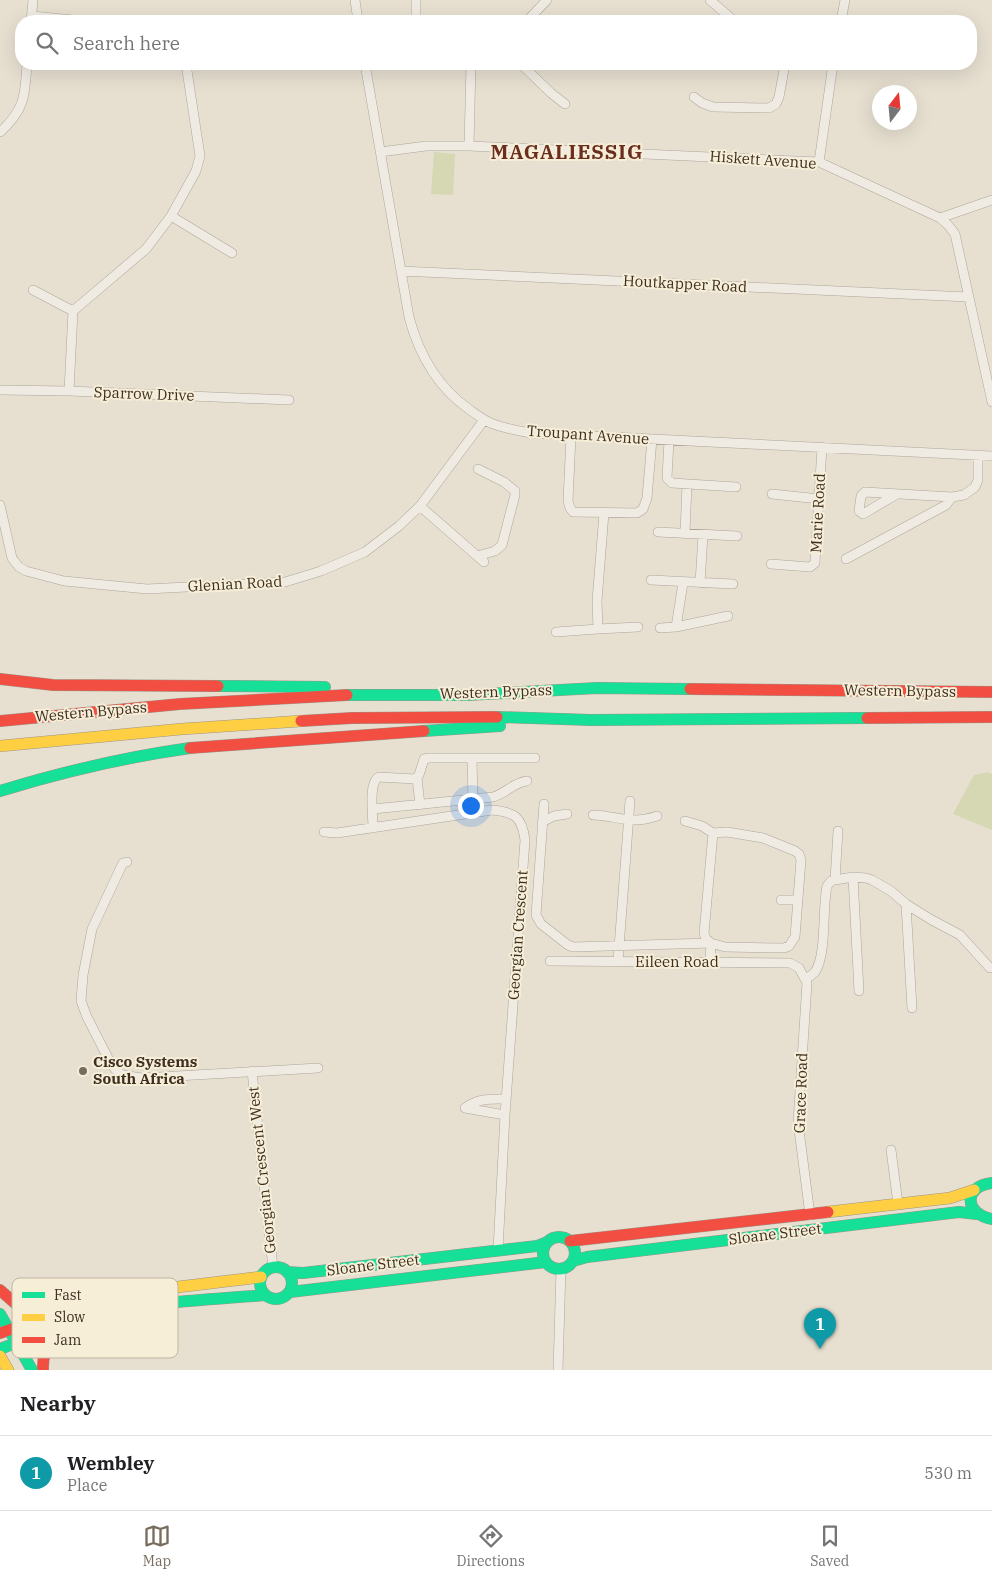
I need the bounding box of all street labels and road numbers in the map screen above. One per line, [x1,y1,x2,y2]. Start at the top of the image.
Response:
street label: Hiskett Avenue [709,146,817,173]
street label: Houtkapper Road [622,271,748,296]
street label: Sparrow Drive [93,382,195,405]
street label: Troupant Avenue [526,421,650,448]
street label: Marie Road [806,473,829,553]
street label: Glenian Road [187,572,283,595]
street label: Western Bypass [440,680,552,703]
street label: Western Bypass [844,680,956,701]
street label: Western Bypass [34,697,148,726]
street label: Georgian Crescent [503,869,532,1001]
street label: Eileen Road [635,952,719,971]
street label: Grace Road [790,1052,811,1134]
street label: Georgian Crescent West [243,1086,280,1255]
street label: Sloane Street [727,1218,822,1249]
street label: Sloane Street [325,1249,420,1280]

